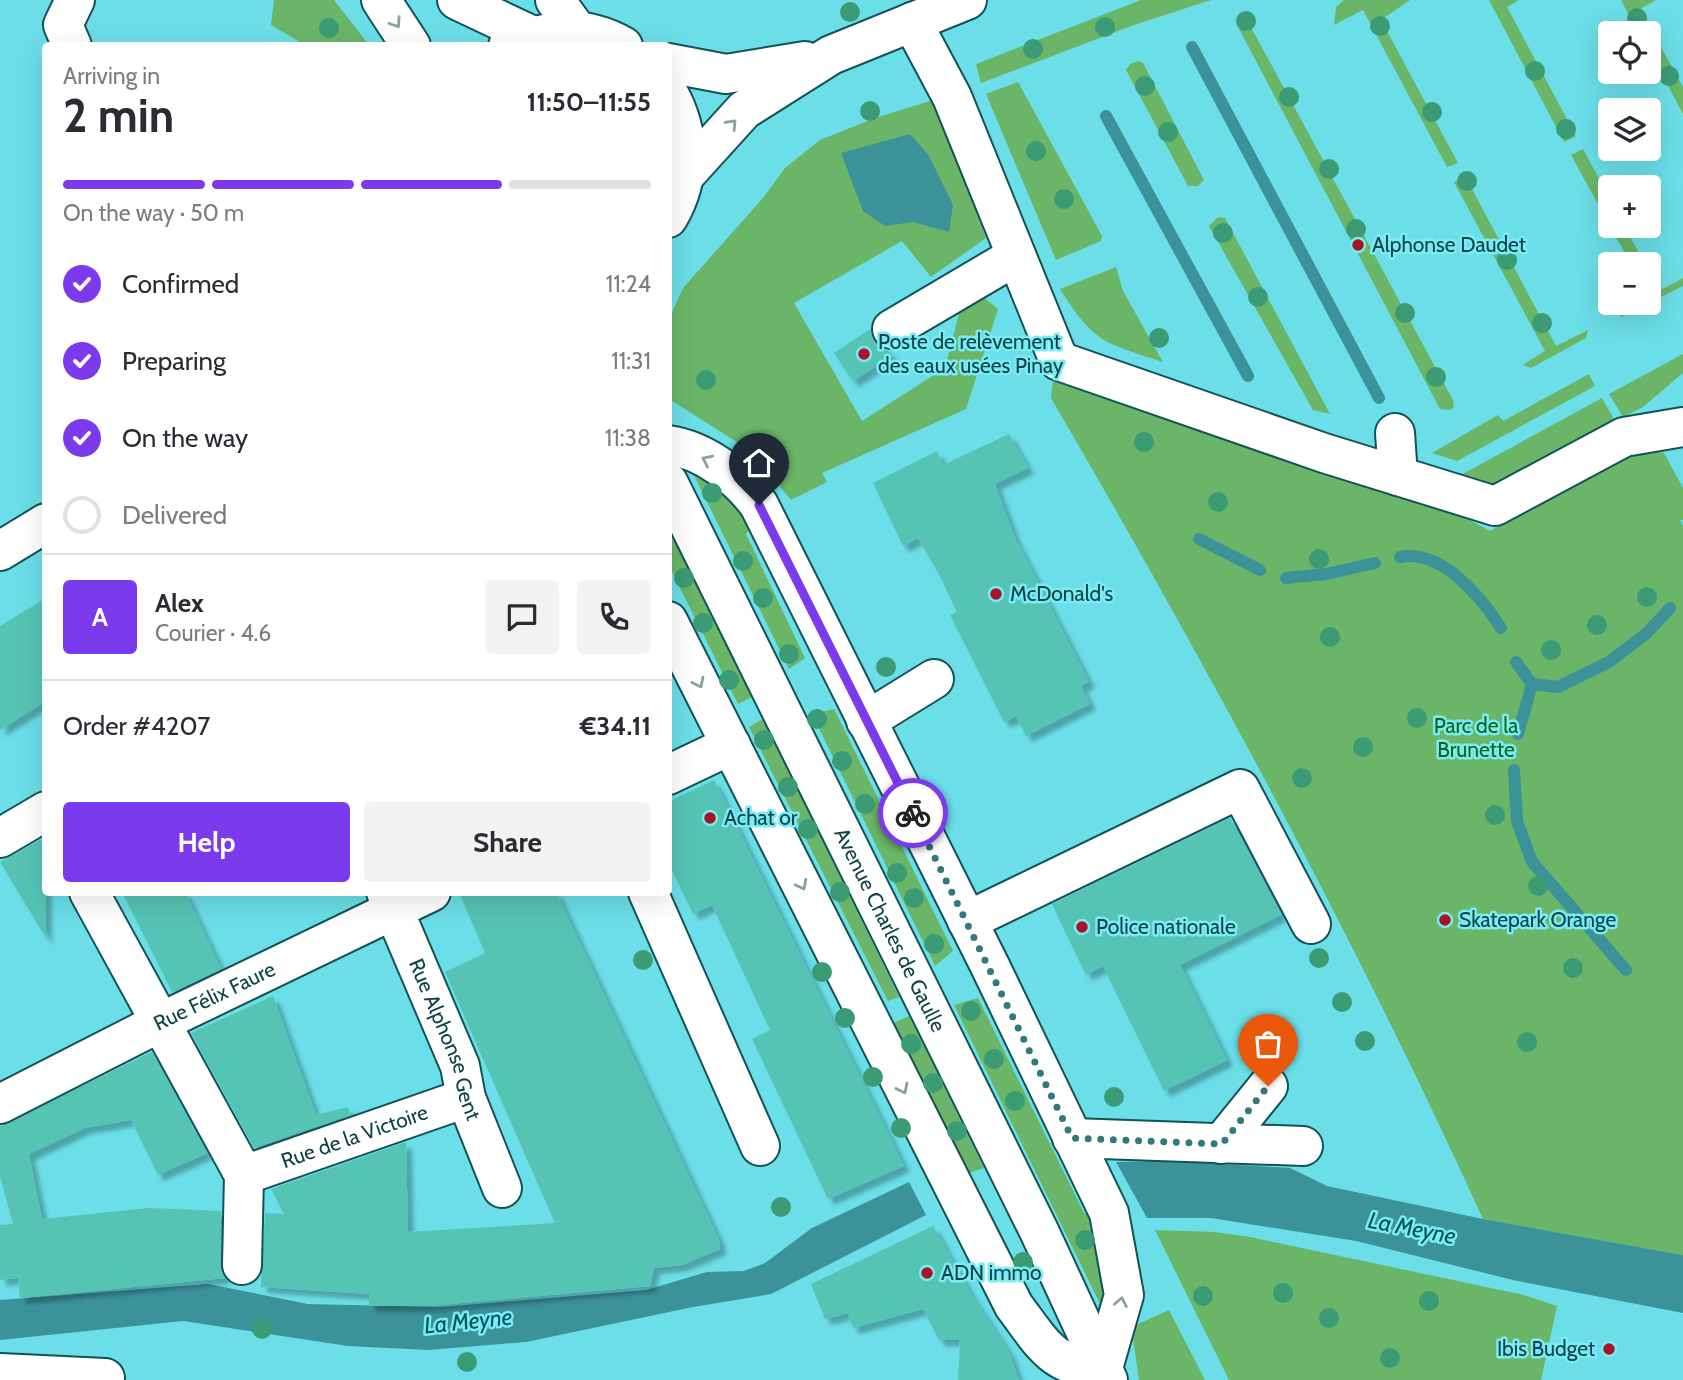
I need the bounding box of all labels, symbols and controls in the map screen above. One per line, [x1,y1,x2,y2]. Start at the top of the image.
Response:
one-way arrow [388,15,400,28]
map controls [1598,21,1661,315]
button: locate [1598,21,1661,84]
text: Arriving in [63,62,160,90]
text: 11:50–11:55 [527,86,651,118]
text: 2 min [63,88,174,144]
button: layers [1598,98,1661,161]
one-way arrow [724,119,736,132]
button: + [1598,175,1661,238]
text: On the way · 50 m [63,199,244,227]
place label: Alphonse Daudet [1372,232,1526,257]
marker: Alphonse Daudet [1350,237,1366,253]
button: − [1598,252,1661,315]
icon: check [63,265,101,303]
text: Confirmed [122,268,239,300]
text: 11:24 [606,270,651,298]
place label: Poste de relèvement des eaux usées Pinay [878,329,1064,378]
icon: check [63,342,101,380]
text: Preparing [122,345,226,377]
marker: Poste de relèvement des eaux usées Pinay [856,346,872,362]
text: 11:31 [611,347,651,375]
icon: check [63,419,101,457]
text: On the way [122,422,248,454]
text: 11:38 [605,424,651,452]
pin [729,433,789,505]
icon: home [740,444,778,482]
one-way arrow [702,455,714,469]
text: Delivered [122,499,227,531]
button: chat [485,580,559,654]
button: phone [577,580,651,654]
place label: McDonald's [1010,581,1114,606]
marker: McDonald's [988,586,1004,602]
text: Alex [155,587,204,619]
text: A [92,601,108,633]
text: Courier · 4.6 [155,619,271,647]
one-way arrow [690,676,704,688]
text: Order #4207 [63,710,210,742]
text: €34.11 [580,710,651,742]
park label: Parc de la Brunette [1434,713,1518,762]
courier [878,778,948,848]
icon: bike [894,794,932,832]
button: Help [63,802,350,882]
button: Share [364,802,651,882]
place label: Achat or [724,805,798,830]
marker: Achat or [702,810,718,826]
street label: Avenue Charles de Gaulle [829,824,952,1036]
one-way arrow [793,878,807,890]
place label: Skatepark Orange [1459,907,1616,932]
marker: Skatepark Orange [1437,912,1453,928]
place label: Police nationale [1096,914,1236,939]
marker: Police nationale [1074,919,1090,935]
street label: Rue Alphonse Gent [404,955,487,1124]
street label: Rue Félix Faure [149,956,279,1036]
pin [1238,1014,1298,1086]
icon: bag [1249,1025,1287,1063]
one-way arrow [895,1082,909,1094]
street label: Rue de la Victoire [278,1099,431,1173]
water label: La Meyne [1366,1206,1458,1250]
place label: ADN immo [941,1260,1042,1285]
marker: ADN immo [919,1265,935,1281]
one-way arrow [1112,1296,1127,1308]
water label: La Meyne [423,1302,513,1340]
place label: Ibis Budget [1497,1336,1595,1361]
marker: Ibis Budget [1601,1341,1617,1357]

